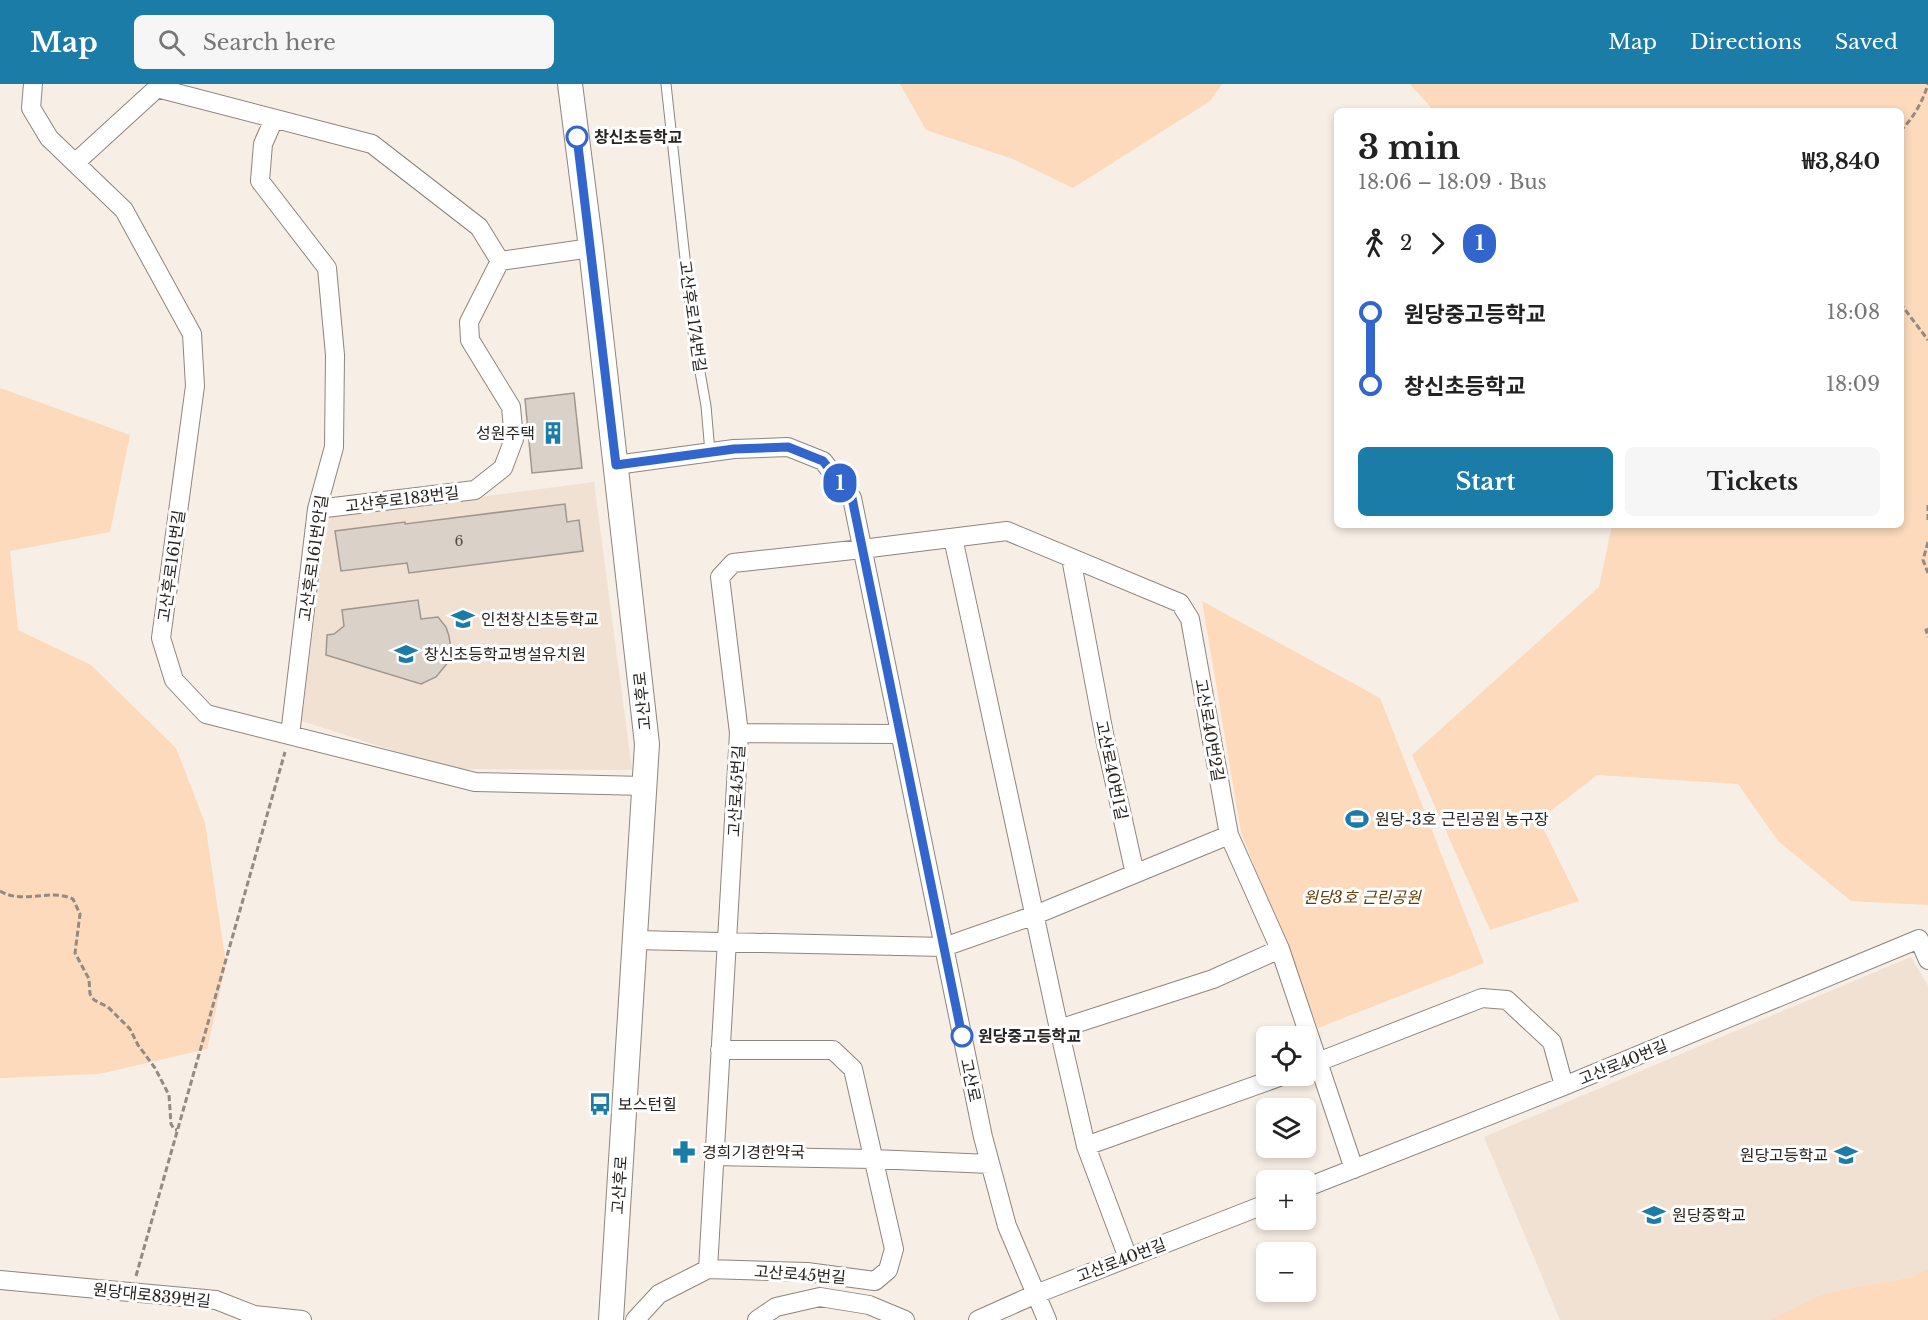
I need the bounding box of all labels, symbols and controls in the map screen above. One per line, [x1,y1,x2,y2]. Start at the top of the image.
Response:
search box [134,15,554,69]
text: Map [30,25,98,60]
icon: search [155,26,188,59]
text: Search here [203,29,336,56]
text: Map [1608,29,1657,55]
text: Directions [1690,29,1802,55]
text: Saved [1835,29,1898,55]
marker: 창신초등학교 [566,126,588,148]
place label: 창신초등학교 [594,127,683,147]
text: 3 min [1358,127,1460,168]
text: ₩3,840 [1802,148,1880,175]
text: 18:06 – 18:09 · Bus [1358,170,1547,194]
icon: walk [1358,227,1391,260]
icon: forward [1421,227,1454,260]
text: 1 [1475,230,1484,256]
text: 2 [1400,231,1412,255]
street label: 고산후로174번길 [675,259,711,373]
text: 18:08 [1827,300,1880,324]
text: 원당중고등학교 [1404,301,1546,328]
text: 18:09 [1826,372,1880,396]
text: 창신초등학교 [1404,373,1525,400]
building icon: 성원주택 [540,420,566,446]
place label: 성원주택 [476,423,535,443]
button: Start [1358,447,1613,516]
button: Tickets [1625,447,1880,516]
line badge: 1 [820,464,860,502]
text: 1 [835,470,845,496]
street label: 고산후로183번길 [344,482,460,516]
street label: 고산후로161번안길 [294,493,332,623]
street label: 고산후로161번길 [153,509,189,623]
house number: 6 [454,532,464,550]
school or university icon: 인천창신초등학교 [450,606,476,632]
place label: 인천창신초등학교 [481,609,599,629]
school or university icon: 창신초등학교병설유치원 [393,641,419,667]
place label: 창신초등학교병설유치원 [424,644,586,664]
street label: 고산후로 [629,670,655,731]
street label: 고산로40번2길 [1191,677,1229,783]
street label: 고산로40번1길 [1092,718,1132,822]
street label: 고산로45번길 [724,745,748,837]
sports icon: 원당-3호 근린공원 농구장 [1344,806,1370,832]
place label: 원당-3호 근린공원 농구장 [1375,809,1549,829]
park label: 원당3호 근린공원 [1303,887,1422,907]
marker: 원당중고등학교 [951,1025,973,1047]
place label: 원당중고등학교 [978,1026,1081,1046]
map controls [1256,1026,1316,1302]
button: locate [1256,1026,1316,1086]
street label: 고산로40번길 [1575,1035,1671,1089]
street label: 고산로 [957,1056,985,1104]
bus stop icon: 보스턴힐 [587,1091,613,1117]
place label: 보스턴힐 [618,1094,677,1114]
button: layers [1256,1098,1316,1158]
pharmacy icon: 경희기경한약국 [671,1139,697,1165]
place label: 경희기경한약국 [702,1142,805,1162]
school or university icon: 원당고등학교 [1833,1142,1859,1168]
place label: 원당고등학교 [1740,1145,1828,1165]
street label: 고산후로 [607,1155,631,1215]
button: + [1256,1170,1316,1230]
school or university icon: 원당중학교 [1641,1202,1667,1228]
place label: 원당중학교 [1672,1205,1746,1225]
street label: 고산로40번길 [1073,1234,1169,1286]
button: − [1256,1242,1316,1302]
street label: 고산로45번길 [753,1261,847,1287]
street label: 원당대로839번길 [92,1279,212,1311]

